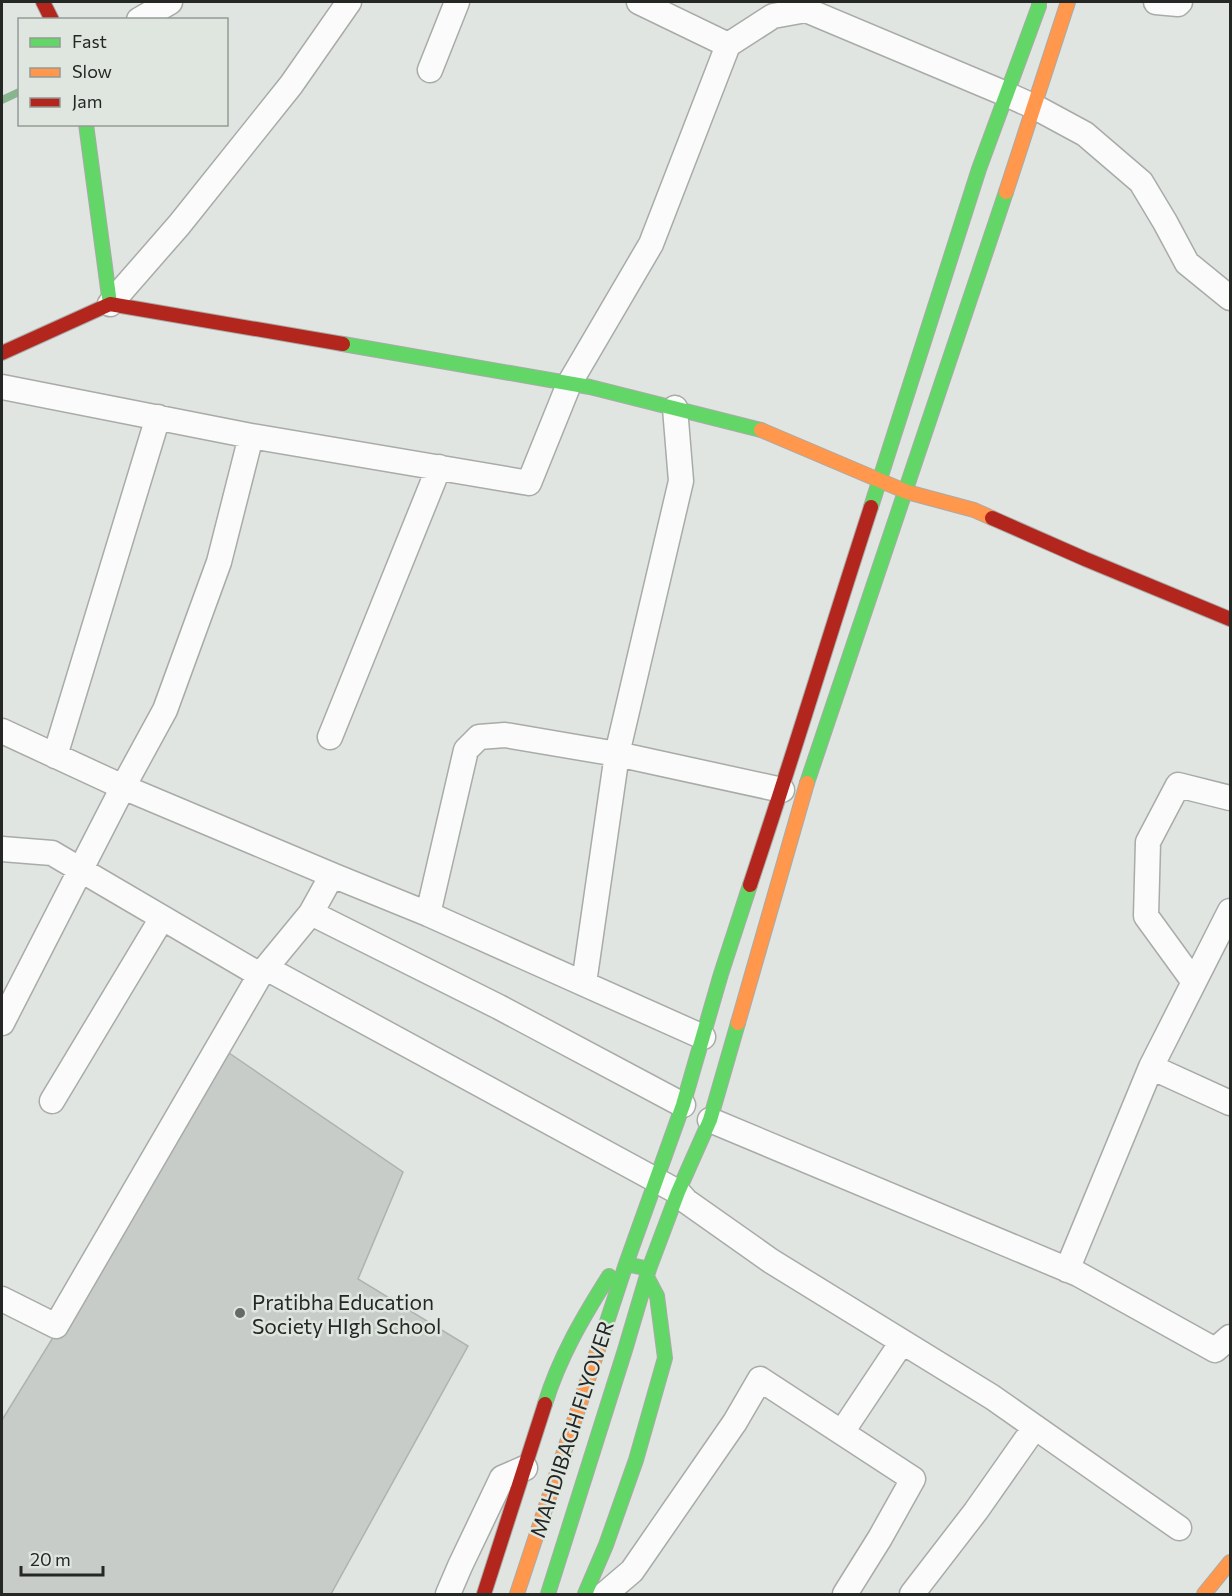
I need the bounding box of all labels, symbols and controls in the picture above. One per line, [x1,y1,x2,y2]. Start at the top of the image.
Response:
legend [18,18,228,126]
text: Fast [72,30,107,52]
text: Slow [72,60,112,82]
text: Jam [72,90,102,112]
place label: Pratibha Education Society HIgh School [252,1289,441,1338]
marker: Pratibha Education Society HIgh School [233,1306,247,1320]
street label: MAHDIBAGH FLYOVER [524,1317,618,1541]
scale bar [21,1539,104,1577]
text: 20 m [30,1548,71,1570]

